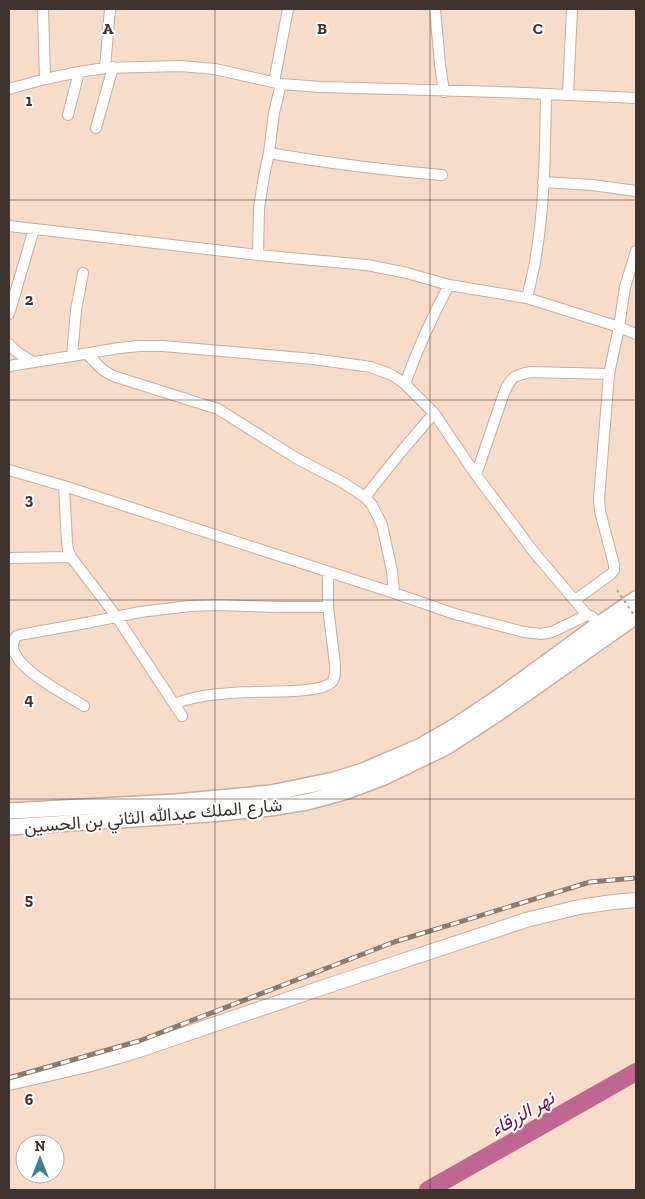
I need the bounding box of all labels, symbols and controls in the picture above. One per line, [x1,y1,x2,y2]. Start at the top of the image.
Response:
text: A [103,19,114,38]
text: B [317,19,327,38]
text: C [533,19,543,38]
text: 1 [26,91,33,110]
text: 2 [25,290,34,309]
text: 3 [25,490,34,509]
text: 4 [24,690,34,709]
street label: شارع الملك عبدالله الثاني بن الحسين [23,794,283,842]
text: 5 [25,890,33,909]
water label: نهر الزرقاء [486,1085,560,1141]
text: 6 [25,1090,34,1109]
north arrow [15,1134,65,1184]
text: N [35,1138,46,1155]

